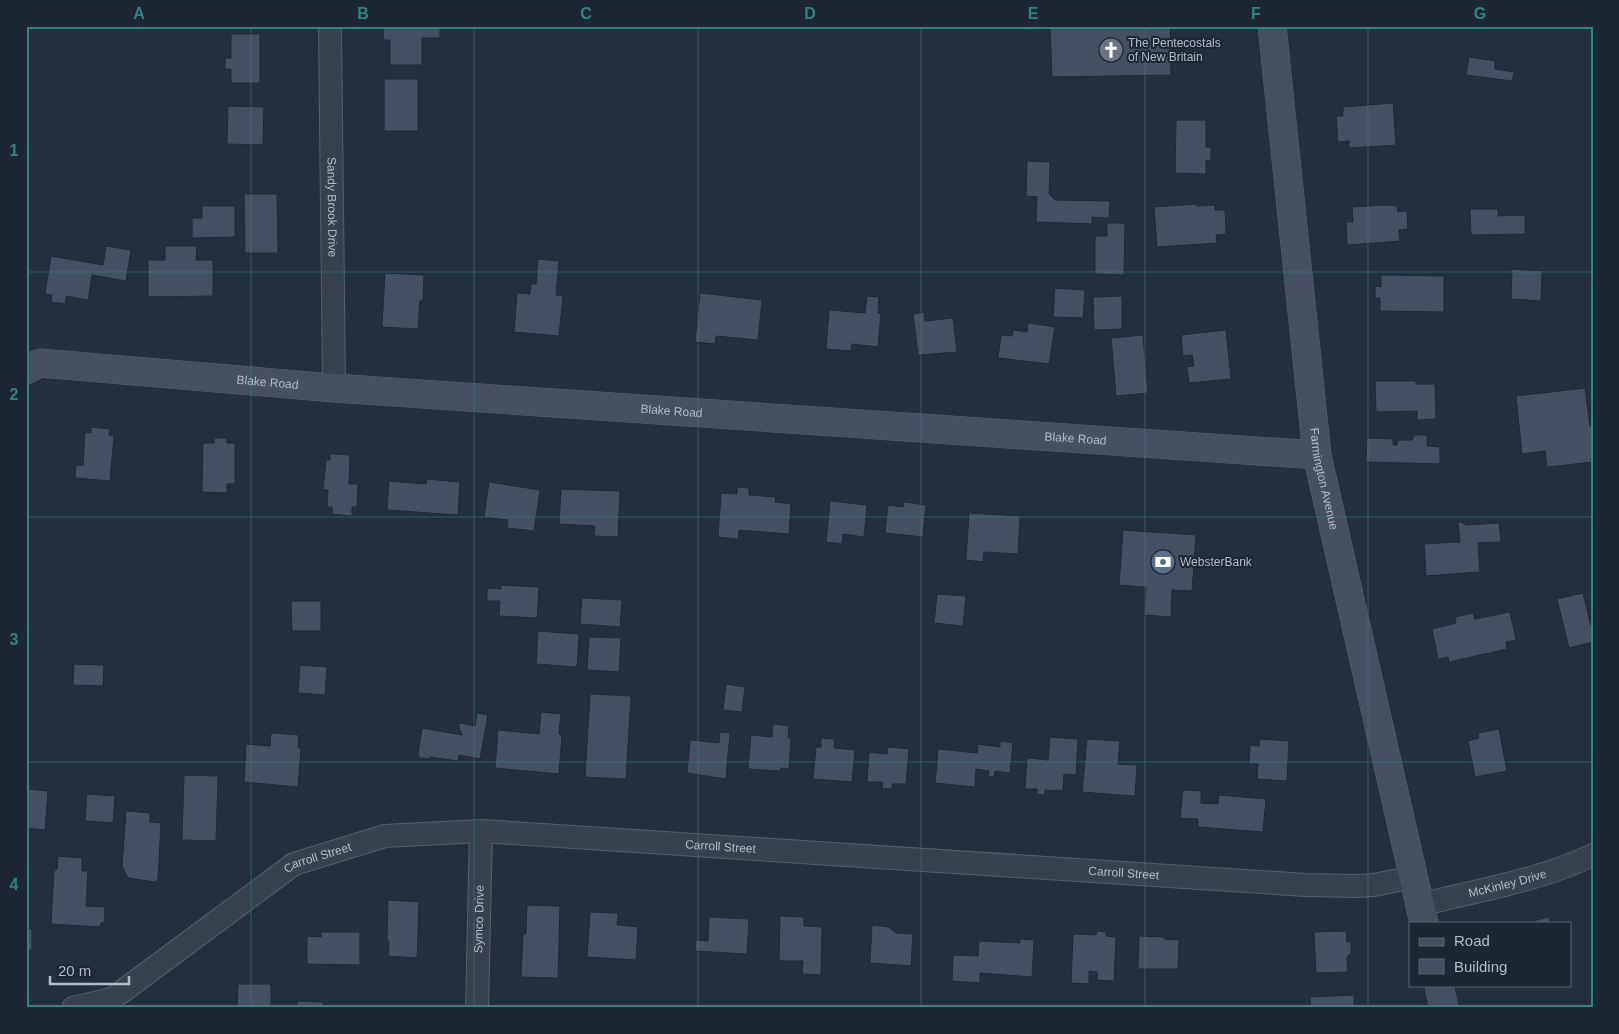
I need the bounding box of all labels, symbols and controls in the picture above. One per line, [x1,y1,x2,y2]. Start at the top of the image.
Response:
text: A [133,5,145,22]
text: B [357,5,369,22]
text: C [580,5,592,22]
text: D [804,5,816,22]
text: E [1028,5,1039,22]
text: F [1251,5,1261,22]
text: G [1474,5,1486,22]
place label: The Pentecostals of New Britain [1128,36,1221,64]
church icon: The Pentecostals of New Britain [1098,37,1124,63]
text: 1 [10,142,19,159]
street label: Sandy Brook Drive [324,157,340,257]
street label: Blake Road [236,373,299,392]
text: 2 [10,386,19,403]
street label: Blake Road [640,402,703,420]
street label: Farmington Avenue [1307,427,1341,532]
street label: Blake Road [1044,429,1107,448]
bank icon: WebsterBank [1150,549,1176,575]
place label: WebsterBank [1180,555,1253,569]
text: 3 [10,631,19,648]
street label: Carroll Street [685,837,757,856]
street label: Carroll Street [281,840,354,876]
street label: Carroll Street [1088,864,1160,882]
street label: McKinley Drive [1467,866,1548,900]
text: 4 [10,876,19,893]
street label: Symco Drive [471,885,487,953]
legend [1409,922,1572,986]
text: Road [1454,932,1490,949]
scale bar [50,954,129,986]
text: Building [1454,958,1507,975]
text: 20 m [58,962,91,979]

